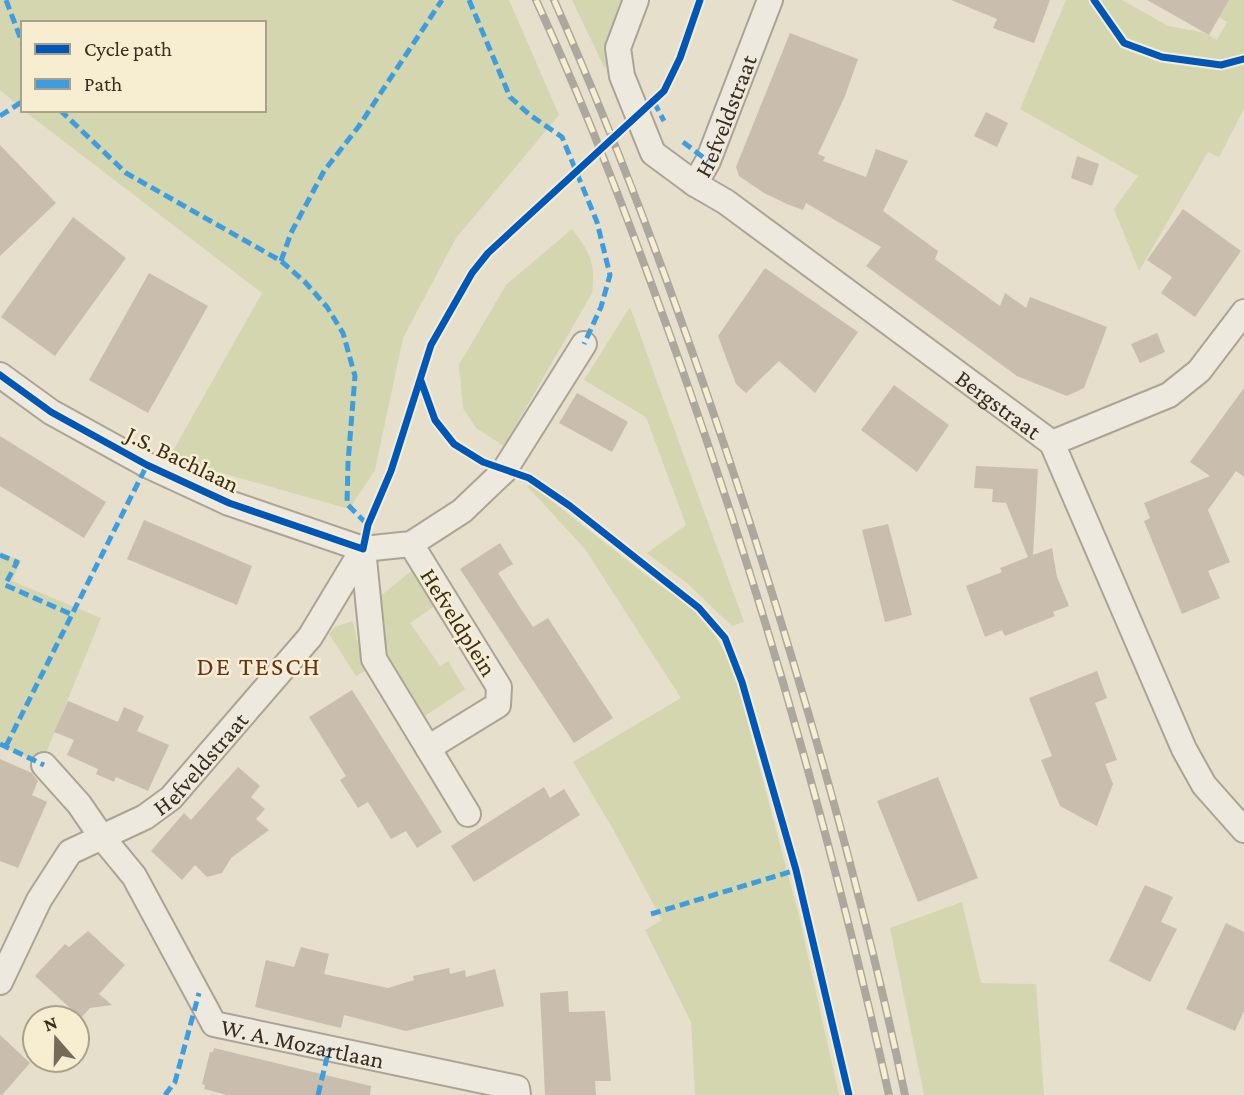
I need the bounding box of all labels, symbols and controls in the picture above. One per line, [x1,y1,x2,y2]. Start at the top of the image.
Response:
legend [21,21,266,112]
text: Cycle path [84,37,172,61]
street label: Hefveldstraat [688,50,762,182]
text: Path [84,72,122,96]
street label: Bergstraat [951,364,1048,445]
street label: J.S. Bachlaan [120,419,244,498]
street label: Hefveldplein [415,563,503,681]
district label: DE TESCH [196,652,322,681]
street label: Hefveldstraat [147,705,254,820]
north arrow [21,1004,91,1074]
text: N [41,1011,60,1036]
street label: W. A. Mozartlaan [219,1012,387,1073]

